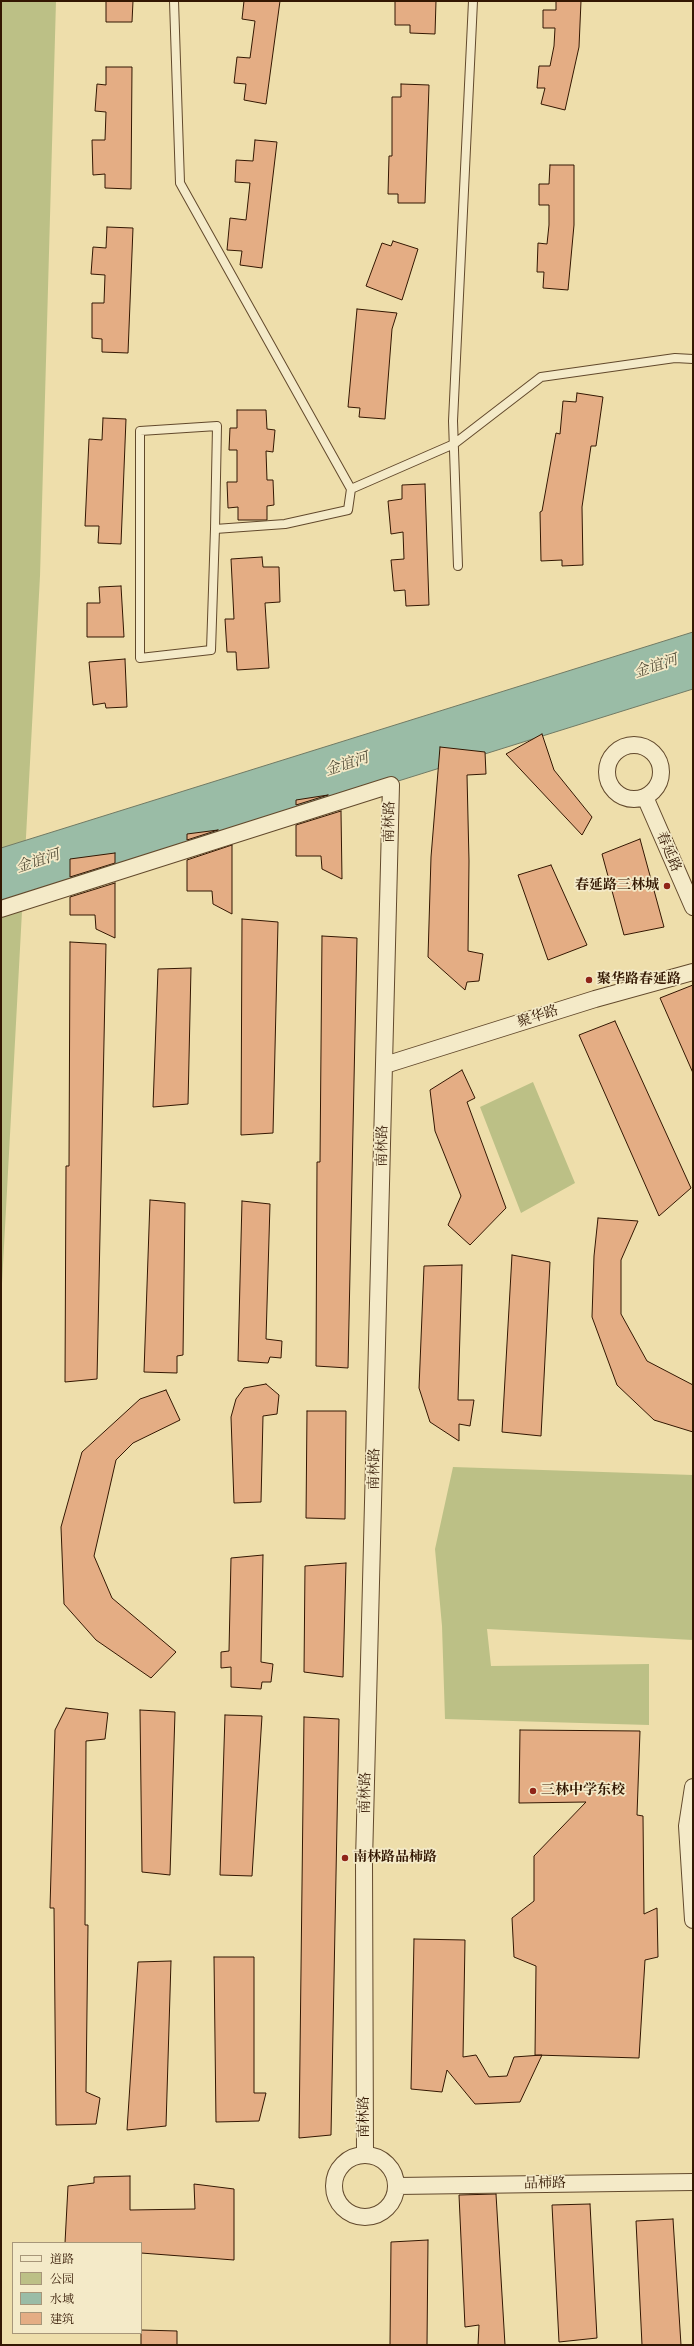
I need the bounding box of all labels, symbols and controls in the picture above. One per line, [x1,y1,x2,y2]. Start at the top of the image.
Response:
water label: 金谊河 [632,651,680,683]
water label: 金谊河 [323,749,371,781]
street label: 南林路 [381,801,399,843]
street label: 春延路 [652,829,684,875]
water label: 金谊河 [14,846,62,878]
place label: 春延路三林城 [575,878,659,894]
marker: 春延路三林城 [662,881,672,891]
place label: 聚华路春延路 [597,972,681,988]
marker: 聚华路春延路 [584,975,594,985]
street label: 聚华路 [515,1003,561,1031]
street label: 南林路 [374,1125,392,1167]
street label: 南林路 [366,1448,384,1490]
street label: 南林路 [357,1772,375,1814]
place label: 三林中学东校 [541,1783,625,1799]
marker: 三林中学东校 [528,1786,538,1796]
place label: 南林路品柿路 [353,1850,437,1866]
marker: 南林路品柿路 [340,1853,350,1863]
street label: 南林路 [357,2096,373,2138]
street label: 品柿路 [524,2175,566,2193]
legend [12,2242,142,2334]
text: 道路 [50,2252,74,2267]
text: 公园 [50,2272,74,2287]
text: 水域 [50,2292,74,2307]
text: 建筑 [50,2312,74,2327]

